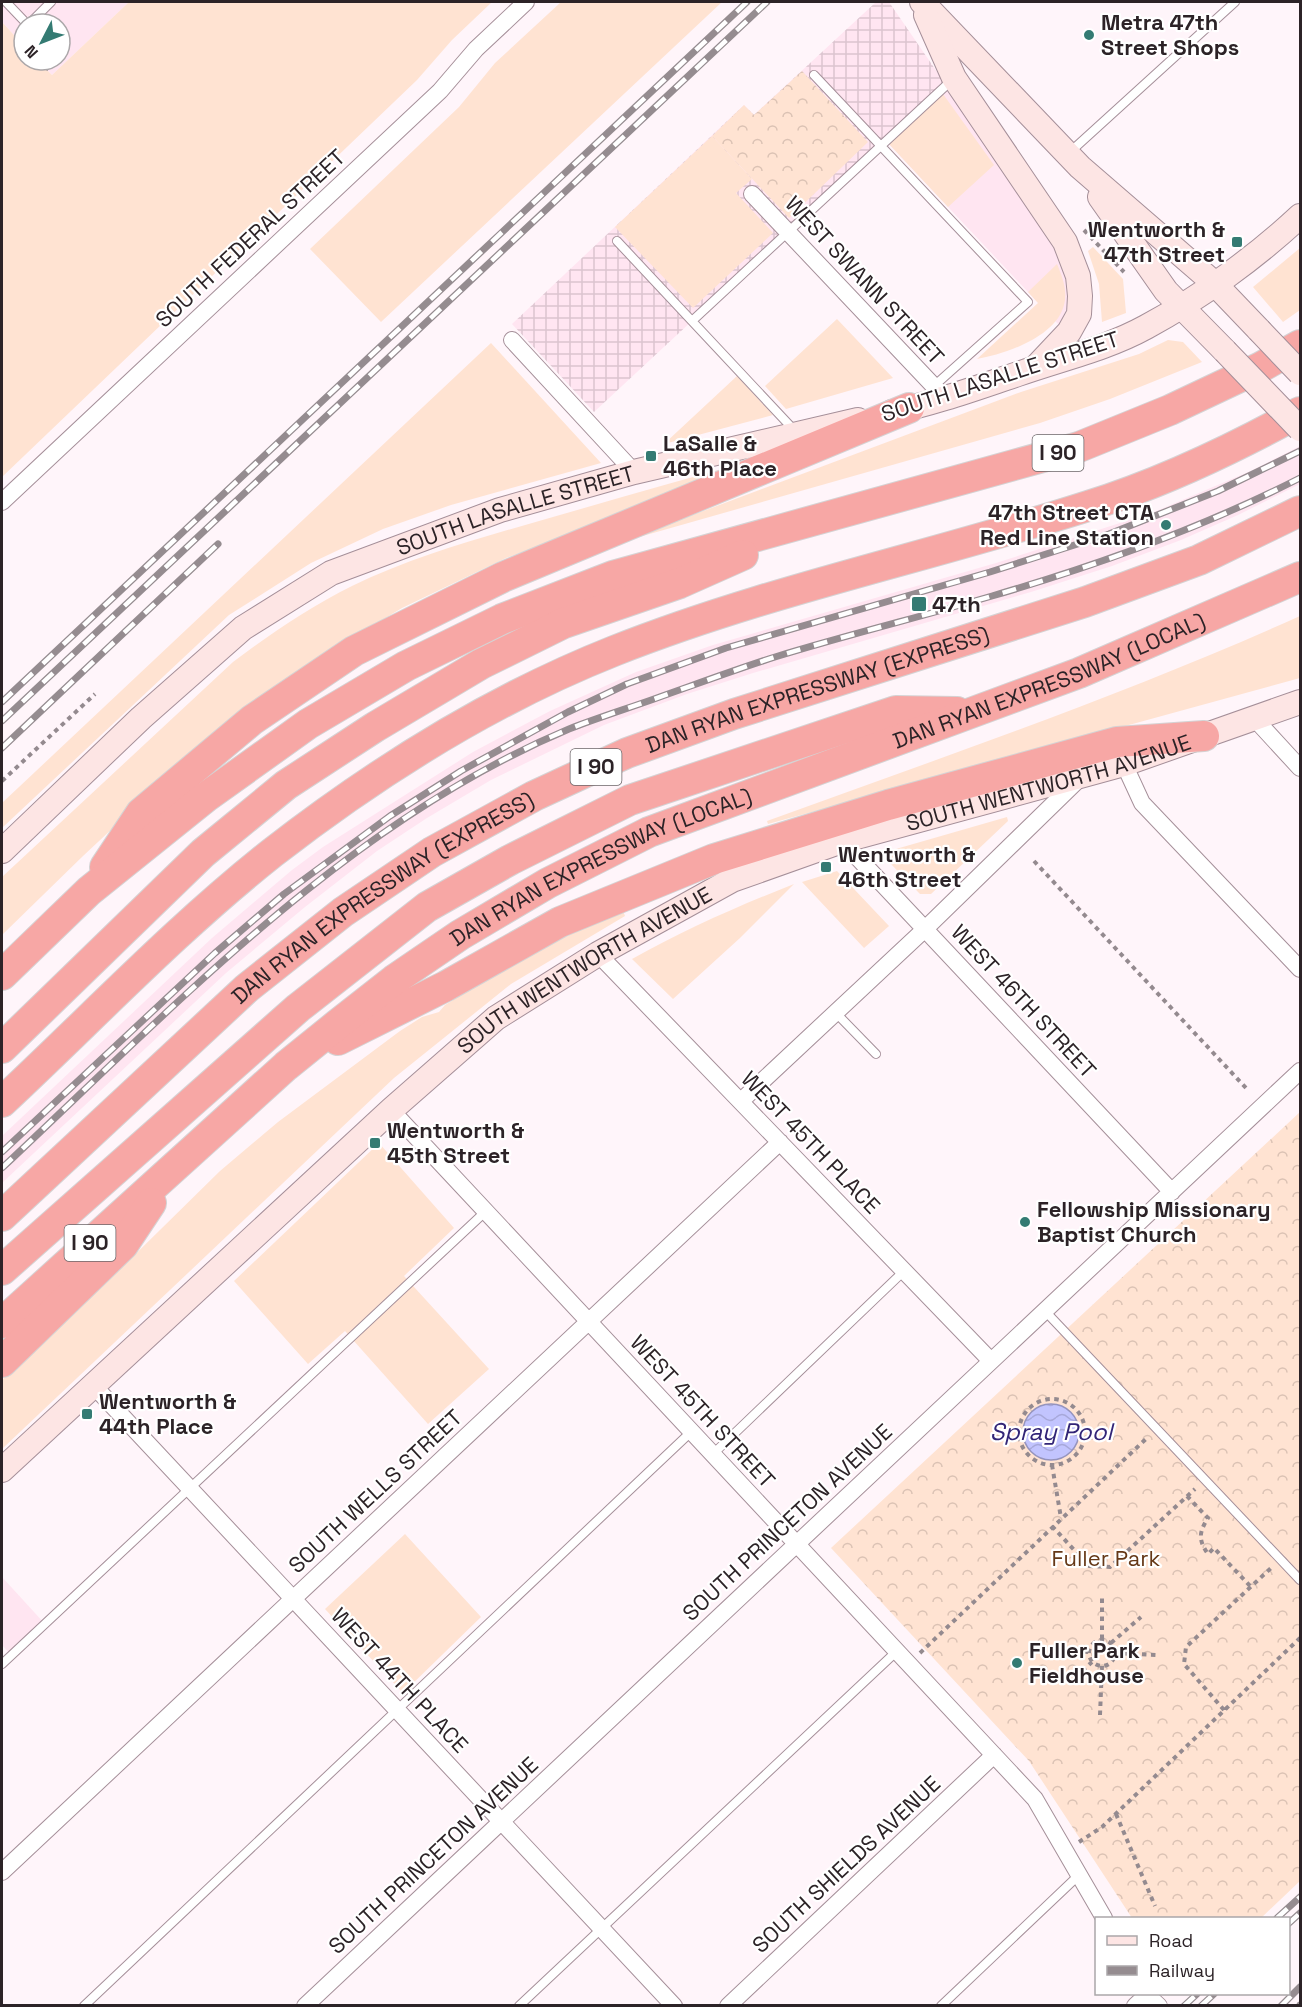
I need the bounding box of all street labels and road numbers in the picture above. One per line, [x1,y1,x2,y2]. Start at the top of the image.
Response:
street label: SOUTH FEDERAL STREET [149,143,351,333]
street label: WEST SWANN STREET [779,190,951,370]
street label: SOUTH LASALLE STREET [878,324,1122,428]
road number: I 90 [1032,435,1084,471]
street label: SOUTH LASALLE STREET [392,459,637,561]
street label: DAN RYAN EXPRESSWAY (LOCAL) [889,606,1209,755]
street label: DAN RYAN EXPRESSWAY (EXPRESS) [642,620,993,759]
street label: SOUTH WENTWORTH AVENUE [902,728,1194,837]
road number: I 90 [570,749,622,785]
street label: DAN RYAN EXPRESSWAY (LOCAL) [444,781,755,952]
street label: DAN RYAN EXPRESSWAY (EXPRESS) [225,785,538,1010]
street label: SOUTH WENTWORTH AVENUE [451,880,717,1060]
street label: WEST 46TH STREET [946,918,1103,1084]
street label: WEST 45TH PLACE [736,1065,886,1219]
road number: I 90 [64,1225,116,1261]
street label: WEST 45TH STREET [625,1328,781,1494]
street label: SOUTH WELLS STREET [282,1403,468,1579]
street label: SOUTH PRINCETON AVENUE [676,1417,898,1627]
street label: WEST 44TH PLACE [326,1602,474,1758]
street label: SOUTH PRINCETON AVENUE [322,1750,544,1960]
street label: SOUTH SHIELDS AVENUE [746,1769,946,1959]

